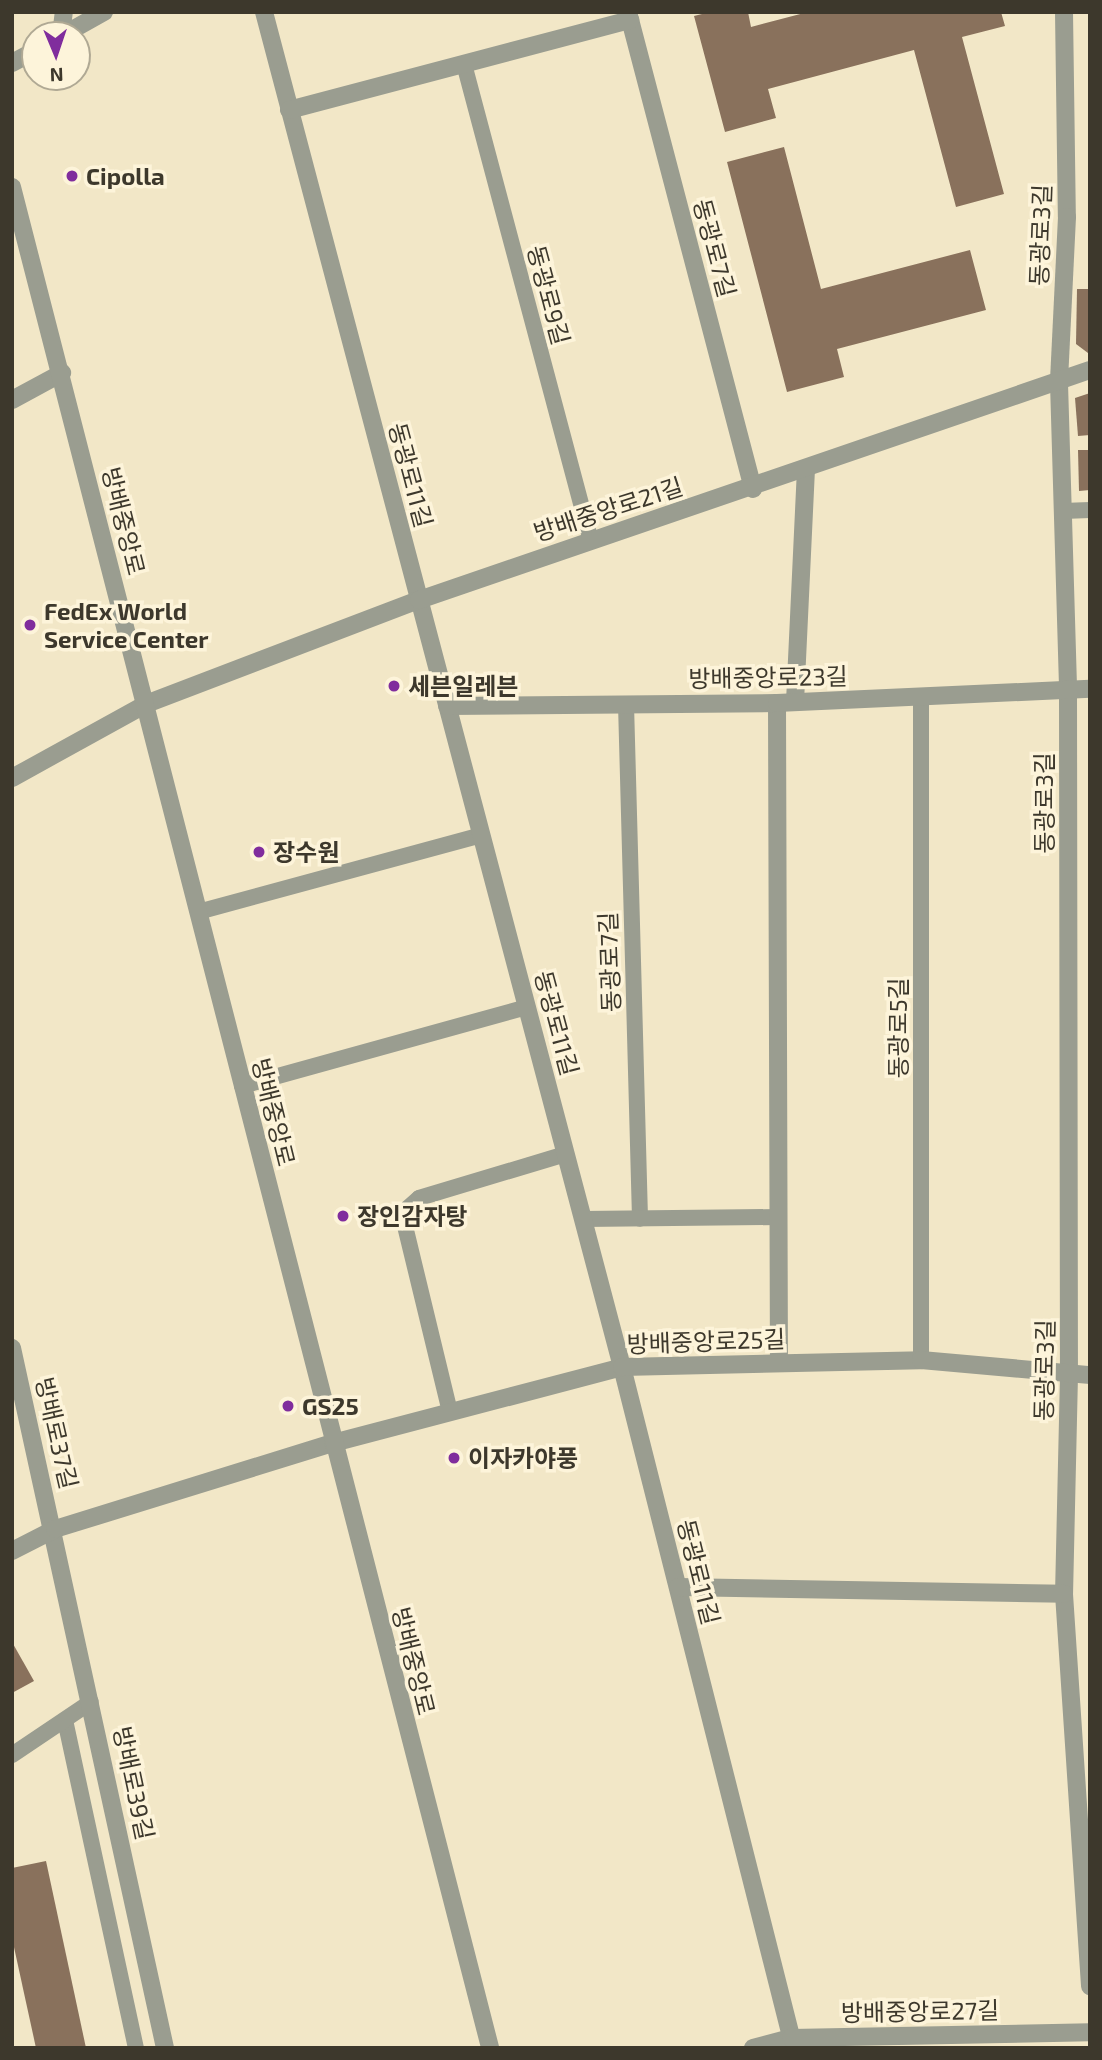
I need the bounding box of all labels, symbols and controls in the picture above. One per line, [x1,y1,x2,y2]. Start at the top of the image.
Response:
north arrow [21,21,91,91]
text: N [49,64,64,87]
place label: Cipolla [86,162,165,190]
marker: Cipolla [64,168,80,184]
street label: 동광로3길 [1024,184,1056,286]
street label: 동광로7길 [688,196,742,300]
street label: 동광로9길 [522,242,576,348]
street label: 동광로11길 [383,419,439,531]
street label: 방배중앙로 [97,464,151,578]
street label: 방배중앙로21길 [530,471,686,547]
place label: FedEx World Service Center [44,597,209,653]
marker: FedEx World Service Center [22,617,38,633]
street label: 방배중앙로23길 [688,661,848,693]
place label: 세븐일레븐 [408,672,518,700]
marker: 세븐일레븐 [386,678,402,694]
street label: 동광로3길 [1030,752,1058,854]
place label: 장수원 [273,838,339,866]
marker: 장수원 [251,844,267,860]
street label: 동광로7길 [593,911,625,1013]
street label: 동광로11길 [529,967,585,1079]
street label: 동광로5길 [884,977,912,1079]
street label: 방배중앙로 [247,1055,301,1169]
place label: 장인감자탕 [357,1202,467,1230]
marker: 장인감자탕 [335,1208,351,1224]
street label: 동광로3길 [1029,1319,1059,1421]
street label: 방배중앙로25길 [626,1324,786,1358]
street label: 방배로37길 [30,1374,84,1492]
place label: GS25 [302,1392,359,1420]
marker: GS25 [280,1398,296,1414]
place label: 이자카야풍 [468,1444,578,1472]
marker: 이자카야풍 [446,1450,462,1466]
street label: 동광로11길 [672,1516,726,1628]
street label: 방배중앙로 [387,1604,441,1718]
street label: 방배로39길 [108,1724,160,1842]
street label: 방배중앙로27길 [841,1995,999,2027]

